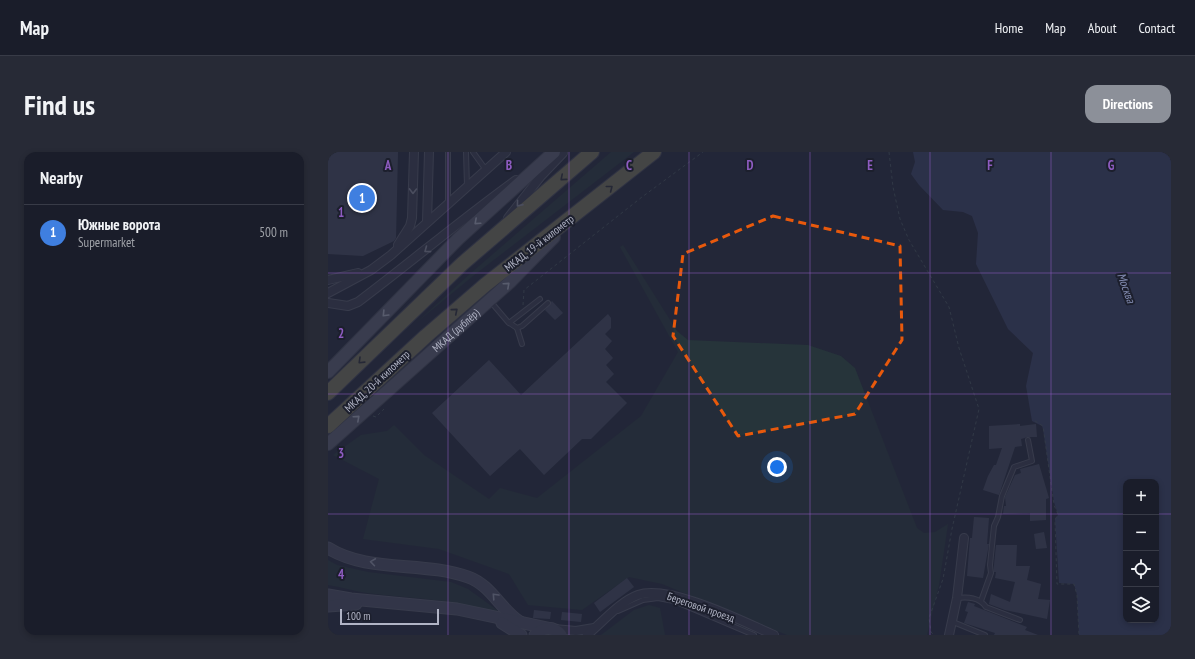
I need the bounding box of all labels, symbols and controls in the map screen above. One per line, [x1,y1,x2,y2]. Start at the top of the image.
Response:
text: Map [20,16,49,40]
text: Home [995,19,1023,37]
text: Map [1045,19,1066,37]
text: About [1088,19,1117,37]
text: Contact [1139,19,1175,37]
button: Directions [1085,85,1171,123]
text: Find us [24,86,95,123]
text: A [384,157,392,174]
text: B [506,157,512,174]
text: C [626,157,632,174]
text: D [747,157,754,174]
text: E [867,157,873,174]
text: F [987,157,993,174]
text: G [1108,157,1115,174]
text: Nearby [40,167,83,189]
one-way arrow [560,173,568,180]
pin: 1 [349,183,375,213]
one-way arrow [606,185,613,192]
one-way arrow [409,188,417,194]
one-way arrow [517,199,524,207]
text: 1 [338,204,344,221]
street label: МКАД, 19-й километр [501,211,577,274]
text: Южные ворота [78,215,160,234]
one-way arrow [474,217,482,224]
text: 1 [50,224,56,241]
text: 500 m [259,224,288,241]
text: Supermarket [78,234,135,251]
one-way arrow [425,245,432,252]
water label: Москва [1114,271,1139,306]
one-way arrow [502,283,509,290]
street label: МКАД (дублёр) [429,305,483,355]
one-way arrow [451,308,458,315]
one-way arrow [382,309,390,317]
text: 2 [338,325,344,342]
street label: МКАД, 20-й километр [341,347,413,415]
one-way arrow [358,356,366,364]
one-way arrow [352,415,360,422]
text: 3 [338,445,344,462]
your location [767,457,787,477]
map controls [1123,479,1159,623]
button: + [1123,479,1159,515]
button: − [1123,515,1159,551]
button: locate [1123,551,1159,587]
one-way arrow [370,558,376,567]
text: 4 [338,566,345,583]
button: layers [1123,587,1159,623]
street label: Береговой проезд [665,589,737,625]
one-way arrow [492,593,499,601]
scale bar [340,607,439,626]
text: 100 m [346,609,370,623]

